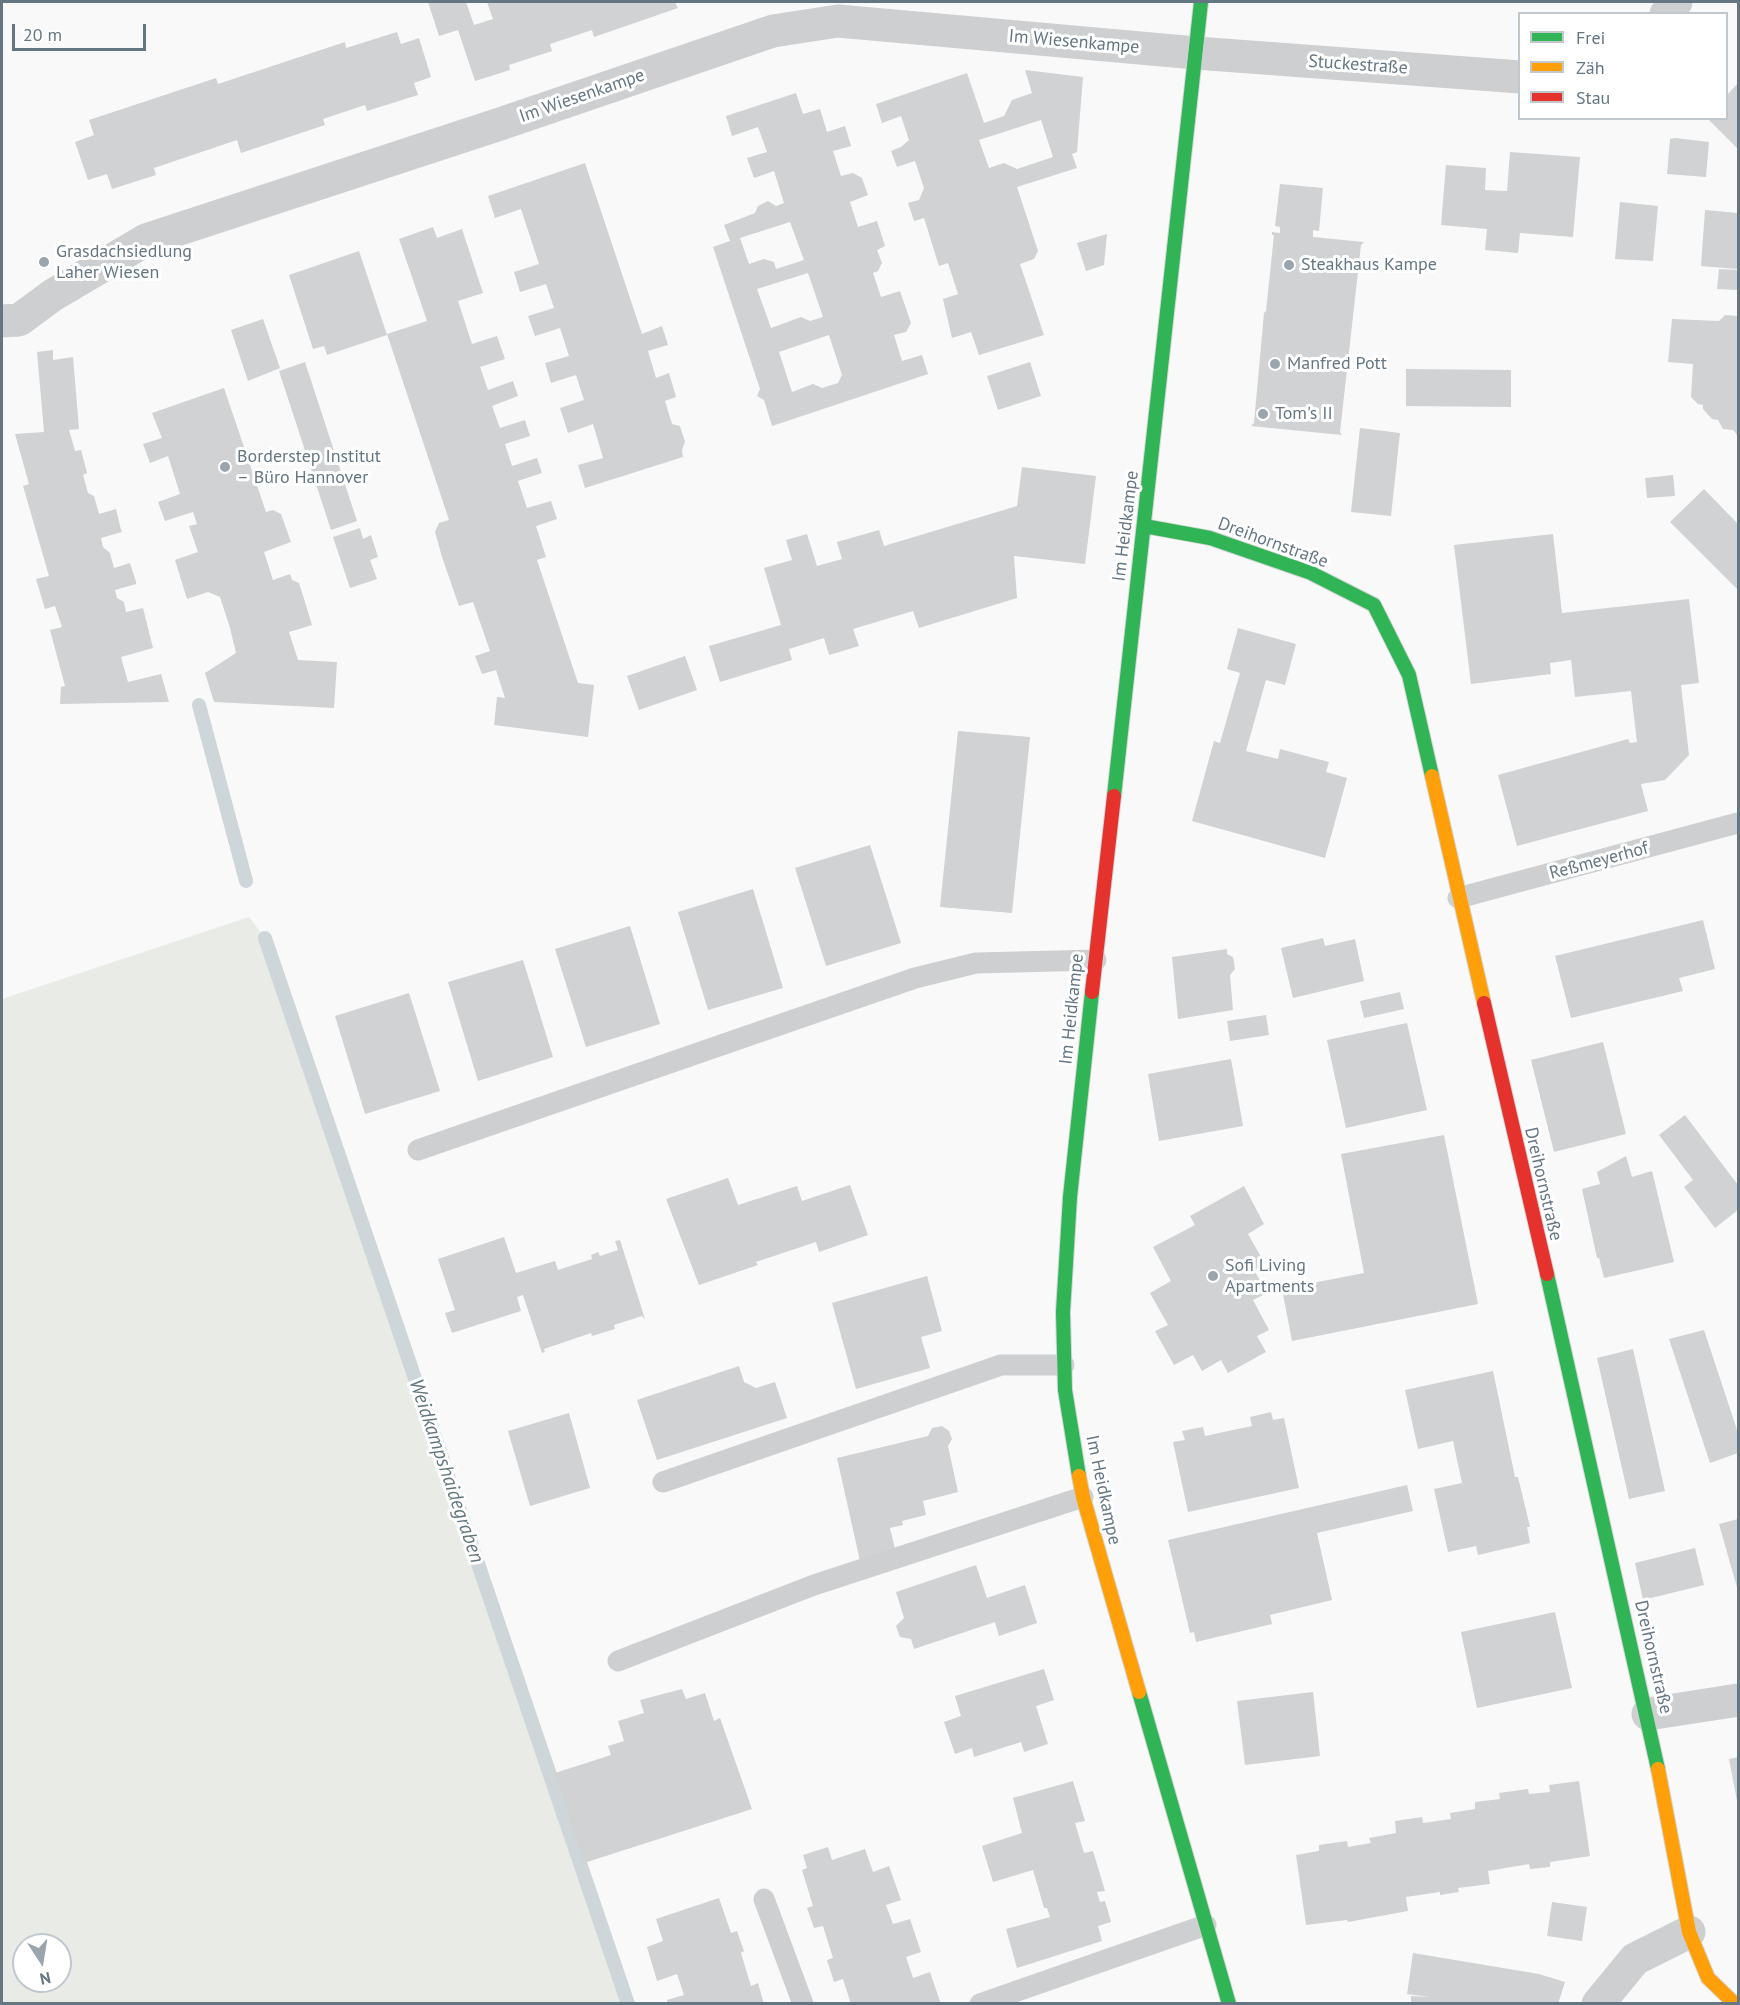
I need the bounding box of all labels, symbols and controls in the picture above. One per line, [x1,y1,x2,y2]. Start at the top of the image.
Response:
scale bar [15,12,148,50]
legend [1518,12,1728,120]
text: 20 m [23,23,62,46]
street label: Im Wiesenkampe [1008,26,1140,58]
text: Frei [1576,26,1605,49]
street label: Stuckestraße [1308,51,1408,79]
text: Zäh [1576,56,1605,79]
street label: Im Wiesenkampe [516,64,648,128]
text: Stau [1576,86,1610,109]
place label: Grasdachsiedlung Laher Wiesen [56,241,192,284]
place label: Steakhaus Kampe [1301,254,1437,276]
marker: Grasdachsiedlung Laher Wiesen [37,255,51,269]
marker: Steakhaus Kampe [1282,258,1296,272]
place label: Manfred Pott [1287,353,1387,375]
marker: Manfred Pott [1268,357,1282,371]
place label: Tom's II [1275,403,1333,425]
marker: Tom's II [1256,407,1270,421]
place label: Borderstep Institut – Büro Hannover [237,446,381,488]
marker: Borderstep Institut – Büro Hannover [218,460,232,474]
street label: Im Heidkampe [1108,469,1144,583]
street label: Dreihornstraße [1215,513,1331,573]
street label: Reßmeyerhof [1547,837,1651,885]
street label: Im Heidkampe [1055,952,1089,1066]
street label: Dreihornstraße [1519,1125,1567,1243]
place label: Sofi Living Apartments [1225,1255,1314,1298]
marker: Sofi Living Apartments [1206,1269,1220,1283]
water label: Weidkampshaidegraben [403,1376,489,1566]
street label: Im Heidkampe [1081,1433,1125,1547]
street label: Dreihornstraße [1629,1598,1677,1716]
north arrow [12,1933,72,1993]
text: N [38,1968,53,1990]

